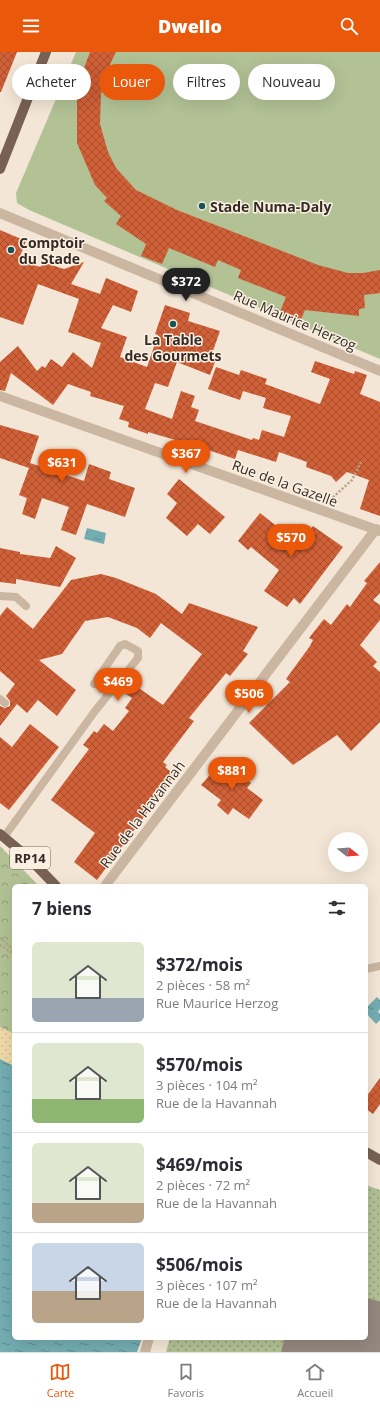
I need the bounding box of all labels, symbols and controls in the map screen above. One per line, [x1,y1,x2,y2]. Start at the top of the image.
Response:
text: Dwello [158,14,222,38]
icon: menu [20,15,42,37]
icon: search [338,15,360,37]
chip: Acheter [12,64,91,100]
chip: Louer [99,64,165,100]
chip: Filtres [173,64,240,100]
chip: Nouveau [248,64,335,100]
place label: Stade Numa-Daly [210,197,331,216]
marker: Stade Numa-Daly [197,201,207,211]
place label: Comptoir du Stade [19,233,85,268]
marker: Comptoir du Stade [6,245,16,255]
pin: $372 [162,268,210,302]
text: $372 [171,272,201,290]
street label: Rue Maurice Herzog [231,286,360,355]
marker: La Table des Gourmets [168,319,178,329]
place label: La Table des Gourmets [124,330,222,365]
pin: $367 [162,440,210,474]
text: $367 [171,444,201,462]
pin: $631 [38,449,86,483]
text: $631 [47,453,77,471]
street label: Rue de la Gazelle [230,455,341,511]
pin: $570 [267,524,315,558]
text: $570 [276,528,306,546]
pin: $469 [94,668,142,702]
text: $469 [103,672,133,690]
pin: $506 [225,680,273,714]
text: $506 [234,684,264,702]
street label: Rue de la Havannah [95,756,189,872]
pin: $881 [208,757,256,791]
text: $881 [217,761,247,779]
north arrow [328,832,368,872]
map controls [328,832,368,872]
road number: RP14 [10,847,50,869]
text: 7 biens [32,897,92,920]
icon: filters [326,897,348,919]
text: $372/mois [156,953,243,976]
icon: home [64,958,112,1006]
text: 2 pièces · 58 m² [156,976,250,994]
text: Rue Maurice Herzog [156,994,278,1012]
text: $570/mois [156,1053,243,1076]
icon: home [64,1059,112,1107]
text: 3 pièces · 104 m² [156,1076,257,1094]
text: Rue de la Havannah [156,1094,277,1112]
text: $469/mois [156,1153,243,1176]
icon: home [64,1159,112,1207]
text: 2 pièces · 72 m² [156,1176,250,1194]
text: Rue de la Havannah [156,1194,277,1212]
text: $506/mois [156,1253,243,1276]
icon: home [64,1259,112,1307]
text: 3 pièces · 107 m² [156,1276,257,1294]
text: Rue de la Havannah [156,1294,277,1312]
tab: Carte [47,1361,74,1400]
tab: Favoris [168,1361,204,1400]
tab: Accueil [297,1361,333,1400]

